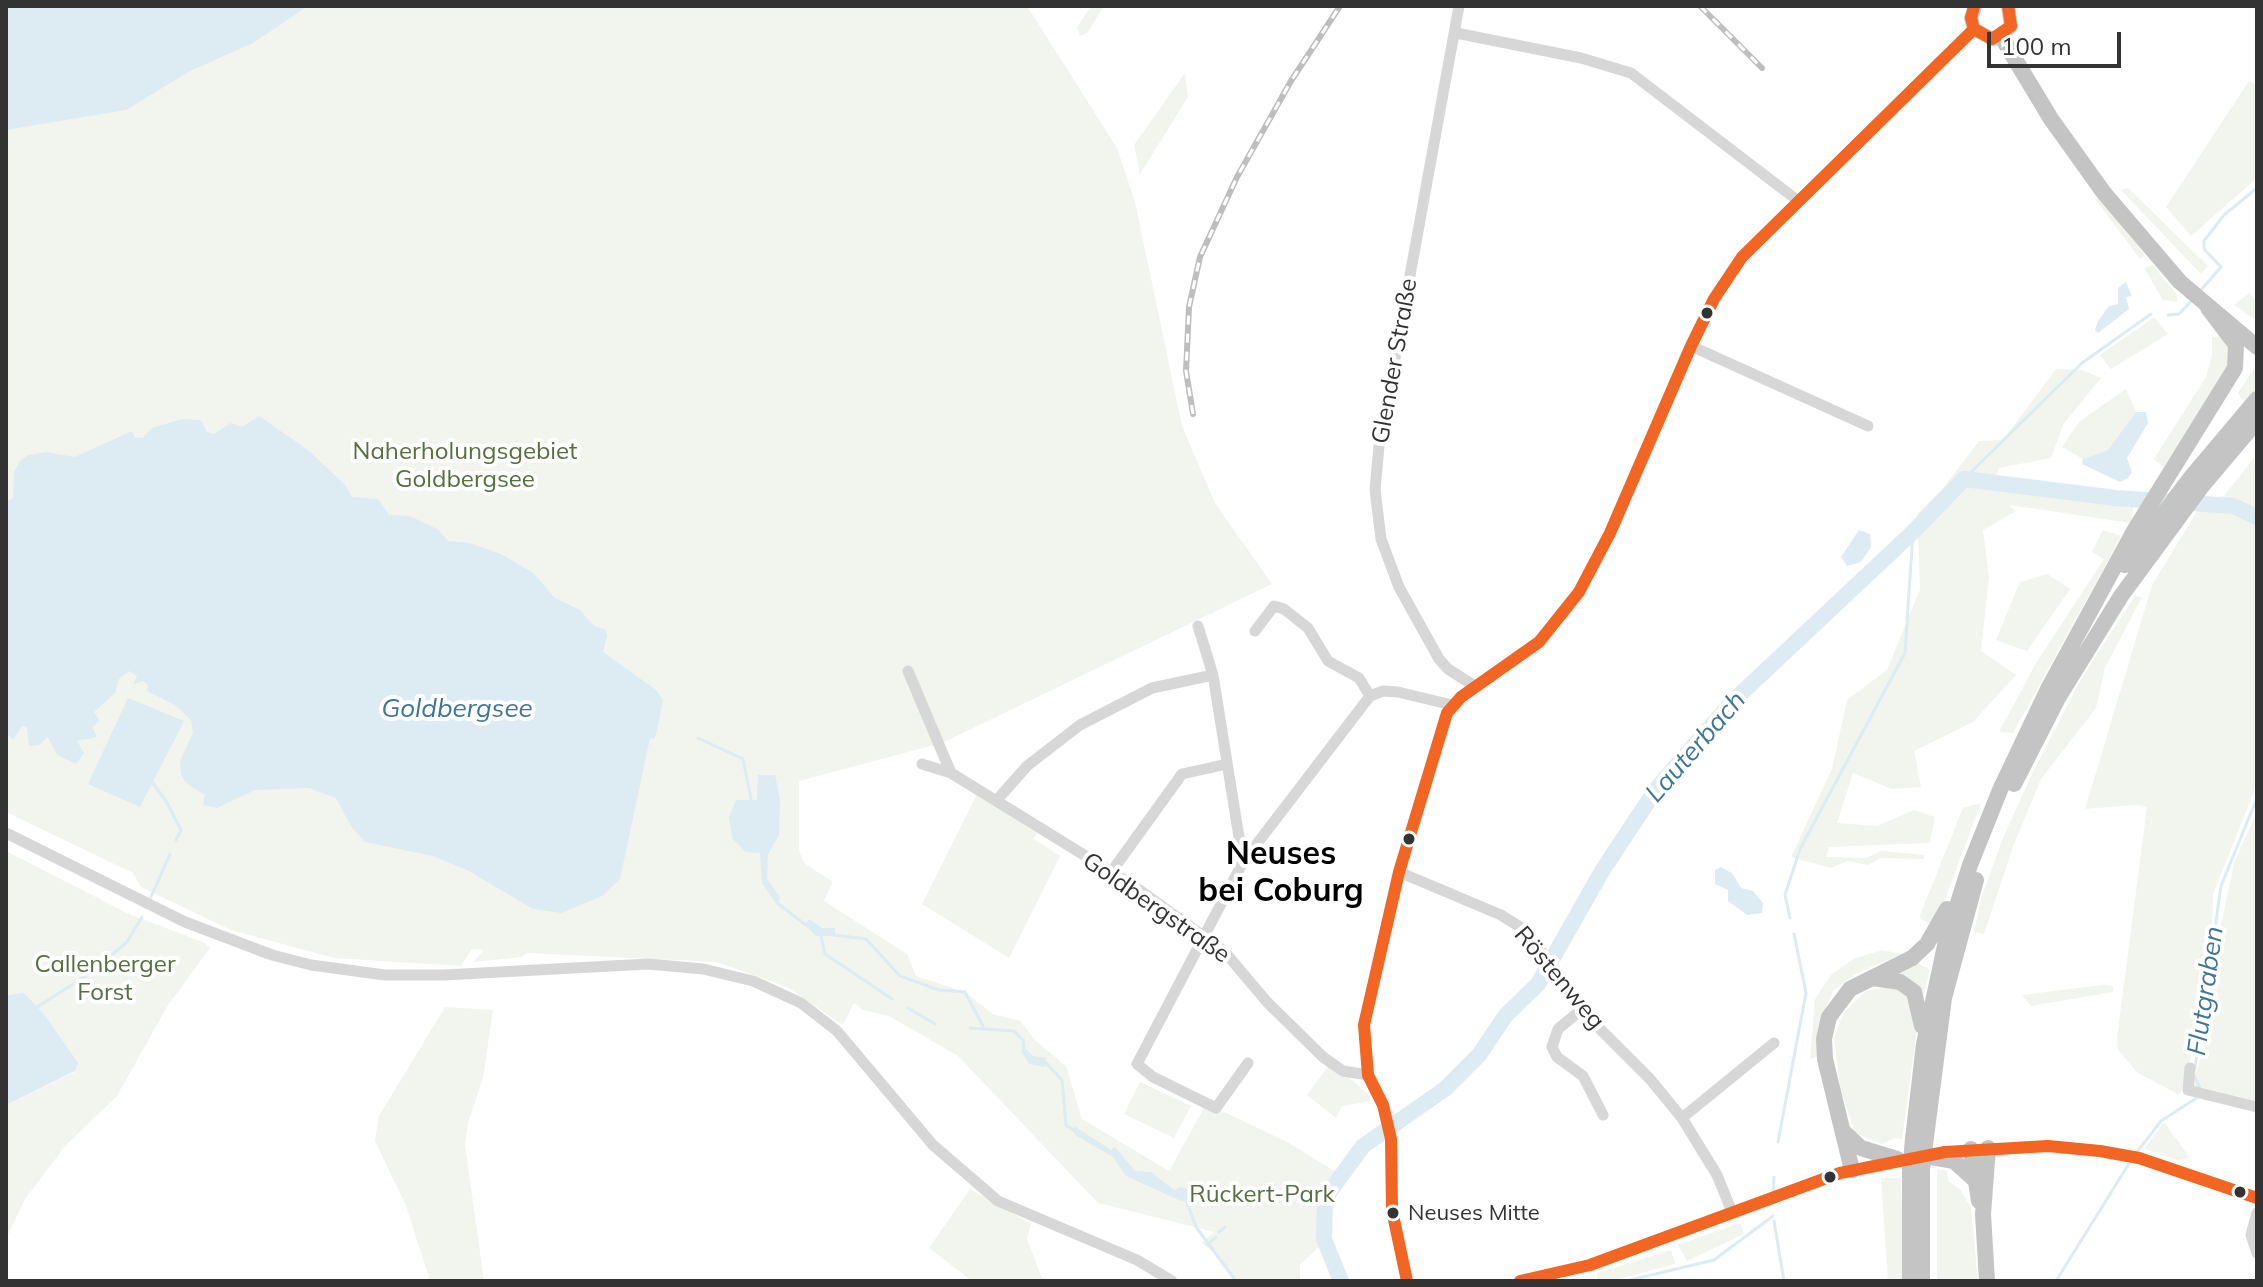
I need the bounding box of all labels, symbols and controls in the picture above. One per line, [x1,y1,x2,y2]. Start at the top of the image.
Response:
scale bar [1991,16,2125,66]
text: 100 m [2001,31,2072,61]
street label: Glender Straße [1366,276,1424,446]
unlabelled marker [1699,305,1715,321]
park label: Naherholungsgebiet Goldbergsee [352,438,578,494]
water label: Lauterbach [1639,685,1753,809]
water label: Goldbergsee [381,693,533,725]
unlabelled marker [1401,831,1417,847]
district label: Neuses bei Coburg [1198,835,1364,910]
street label: Goldbergstraße [1077,847,1235,969]
street label: Röstenweg [1508,921,1610,1035]
water label: Flutgraben [2181,924,2231,1058]
park label: Callenberger Forst [34,951,176,1007]
unlabelled marker [1822,1169,1838,1185]
park label: Rückert-Park [1189,1181,1335,1209]
unlabelled marker [2232,1184,2248,1200]
place label: Neuses Mitte [1408,1200,1540,1226]
marker: Neuses Mitte [1385,1205,1401,1221]

